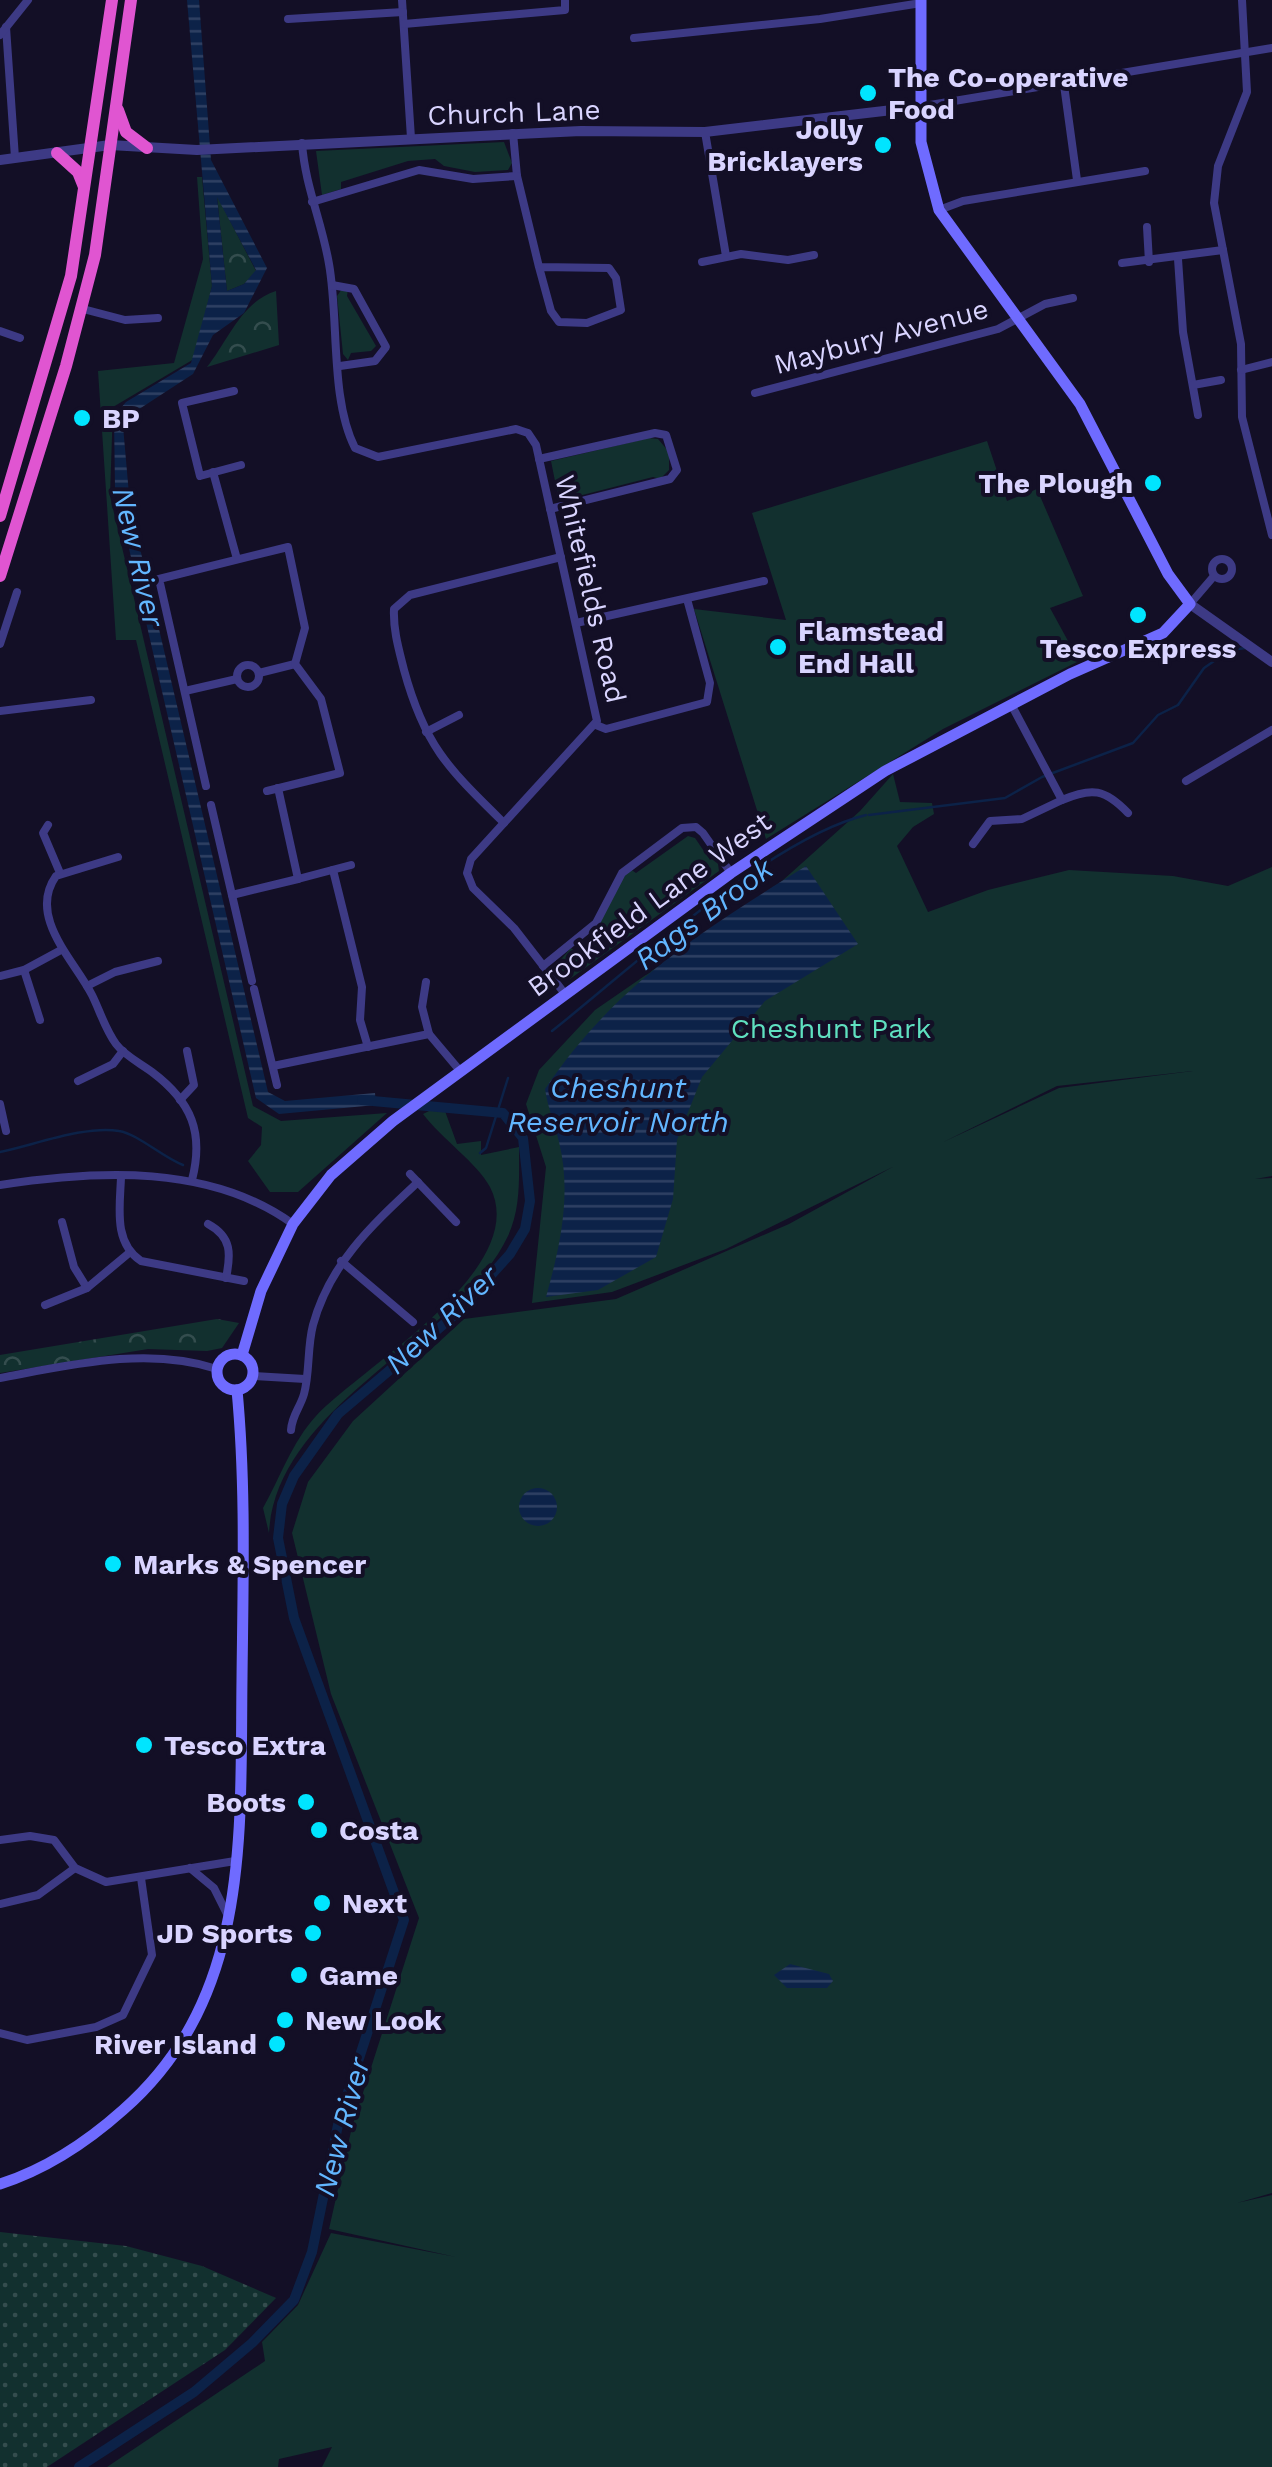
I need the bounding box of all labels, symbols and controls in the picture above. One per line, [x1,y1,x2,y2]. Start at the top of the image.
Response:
place label: The Co-operative Food [888,61,1128,126]
marker: The Co-operative Food [857,82,879,104]
street label: Church Lane [427,93,601,132]
place label: Jolly Bricklayers [707,113,863,178]
marker: Jolly Bricklayers [872,134,894,156]
street label: Maybury Avenue [770,292,992,381]
place label: BP [102,402,140,435]
marker: BP [71,407,93,429]
place label: The Plough [978,467,1133,500]
street label: Whitefields Road [548,472,633,706]
marker: The Plough [1142,472,1164,494]
water label: New River [105,484,172,631]
marker: Tesco Express [1127,604,1149,626]
place label: Flamstead End Hall [798,615,944,680]
place label: Tesco Express [1039,632,1237,665]
marker: Flamstead End Hall [767,636,789,658]
street label: Brookfield Lane West [521,805,778,1004]
water label: Rags Brook [628,849,781,977]
park label: Cheshunt Park [731,1012,931,1045]
water label: Cheshunt Reservoir North [507,1070,729,1139]
water label: New River [378,1257,507,1381]
place label: Marks & Spencer [133,1548,366,1581]
marker: Marks & Spencer [102,1553,124,1575]
place label: Tesco Extra [164,1729,327,1762]
marker: Tesco Extra [133,1734,155,1756]
place label: Boots [206,1786,286,1819]
marker: Boots [295,1791,317,1813]
place label: Costa [339,1814,419,1847]
marker: Costa [308,1819,330,1841]
place label: Next [342,1887,407,1920]
marker: Next [311,1892,333,1914]
place label: JD Sports [156,1917,293,1950]
marker: JD Sports [302,1922,324,1944]
place label: Game [319,1959,398,1992]
marker: Game [288,1964,310,1986]
place label: New Look [305,2004,442,2037]
marker: New Look [274,2009,296,2031]
place label: River Island [94,2028,257,2061]
marker: River Island [266,2033,288,2055]
water label: New River [306,2052,377,2200]

